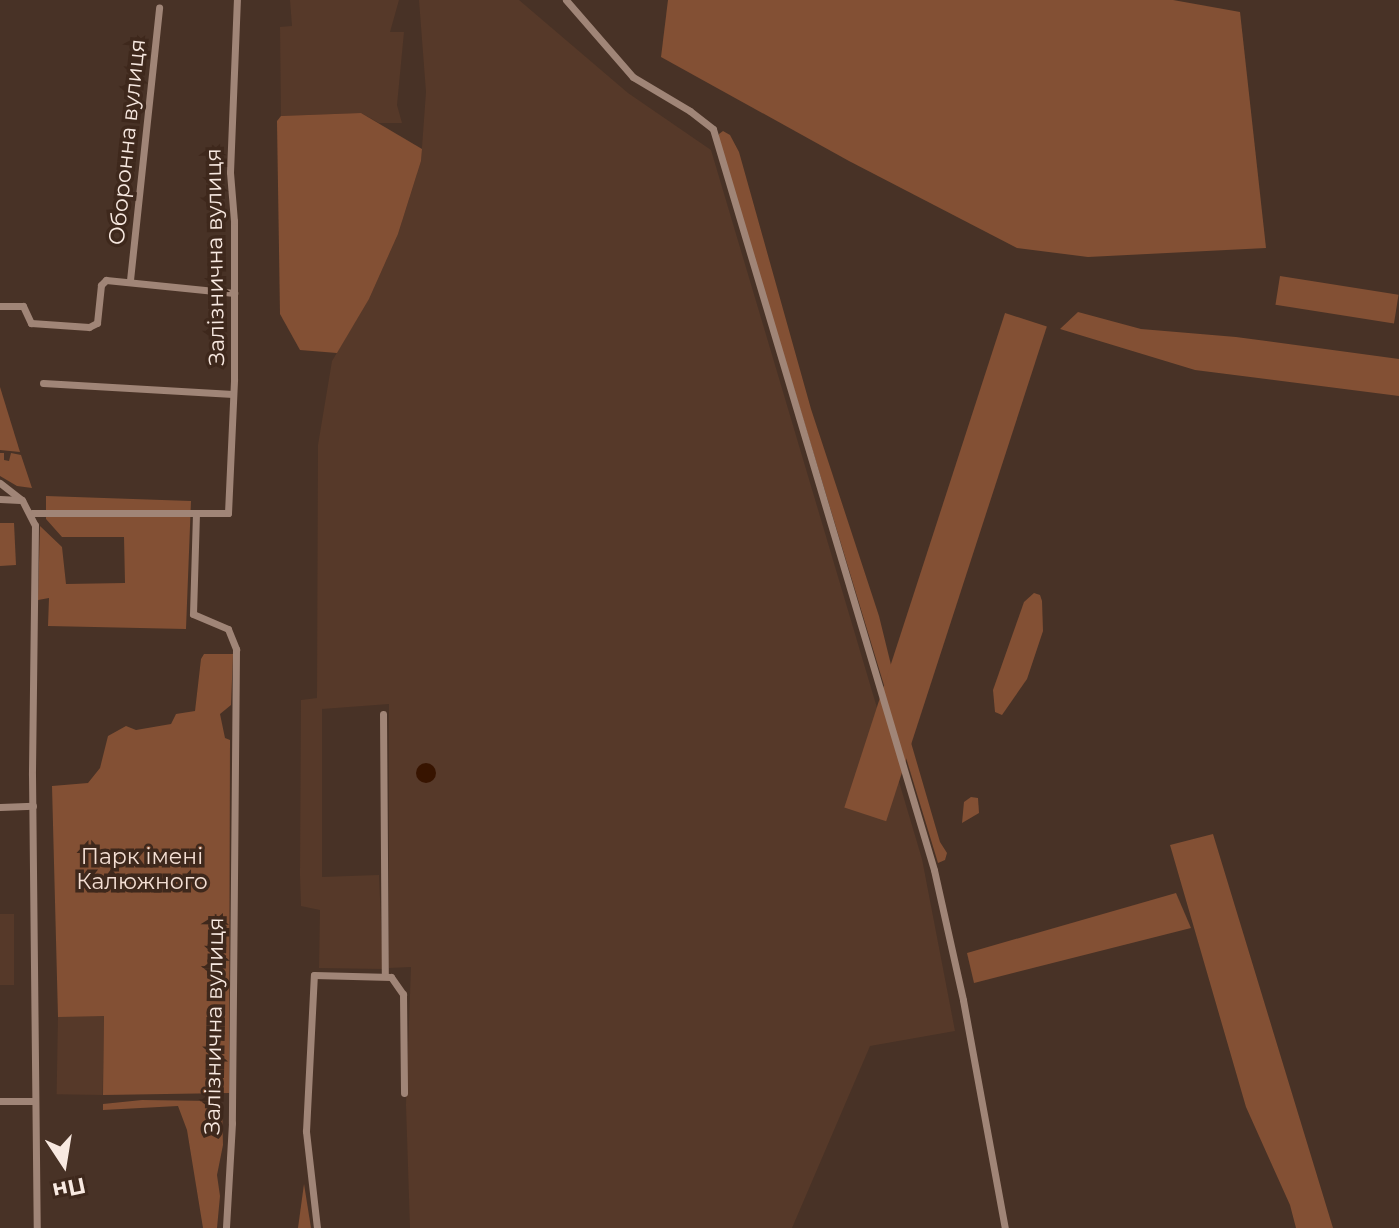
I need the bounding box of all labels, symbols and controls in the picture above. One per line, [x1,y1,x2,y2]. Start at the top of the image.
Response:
street label: Оборонна вулиця [103,38,151,246]
street label: Залізнична вулиця [200,148,230,366]
park label: Парк імені Калюжного [76,843,208,894]
street label: Залізнична вулиця [199,917,229,1135]
north arrow [24,1124,104,1204]
text: Пн [50,1171,88,1205]

